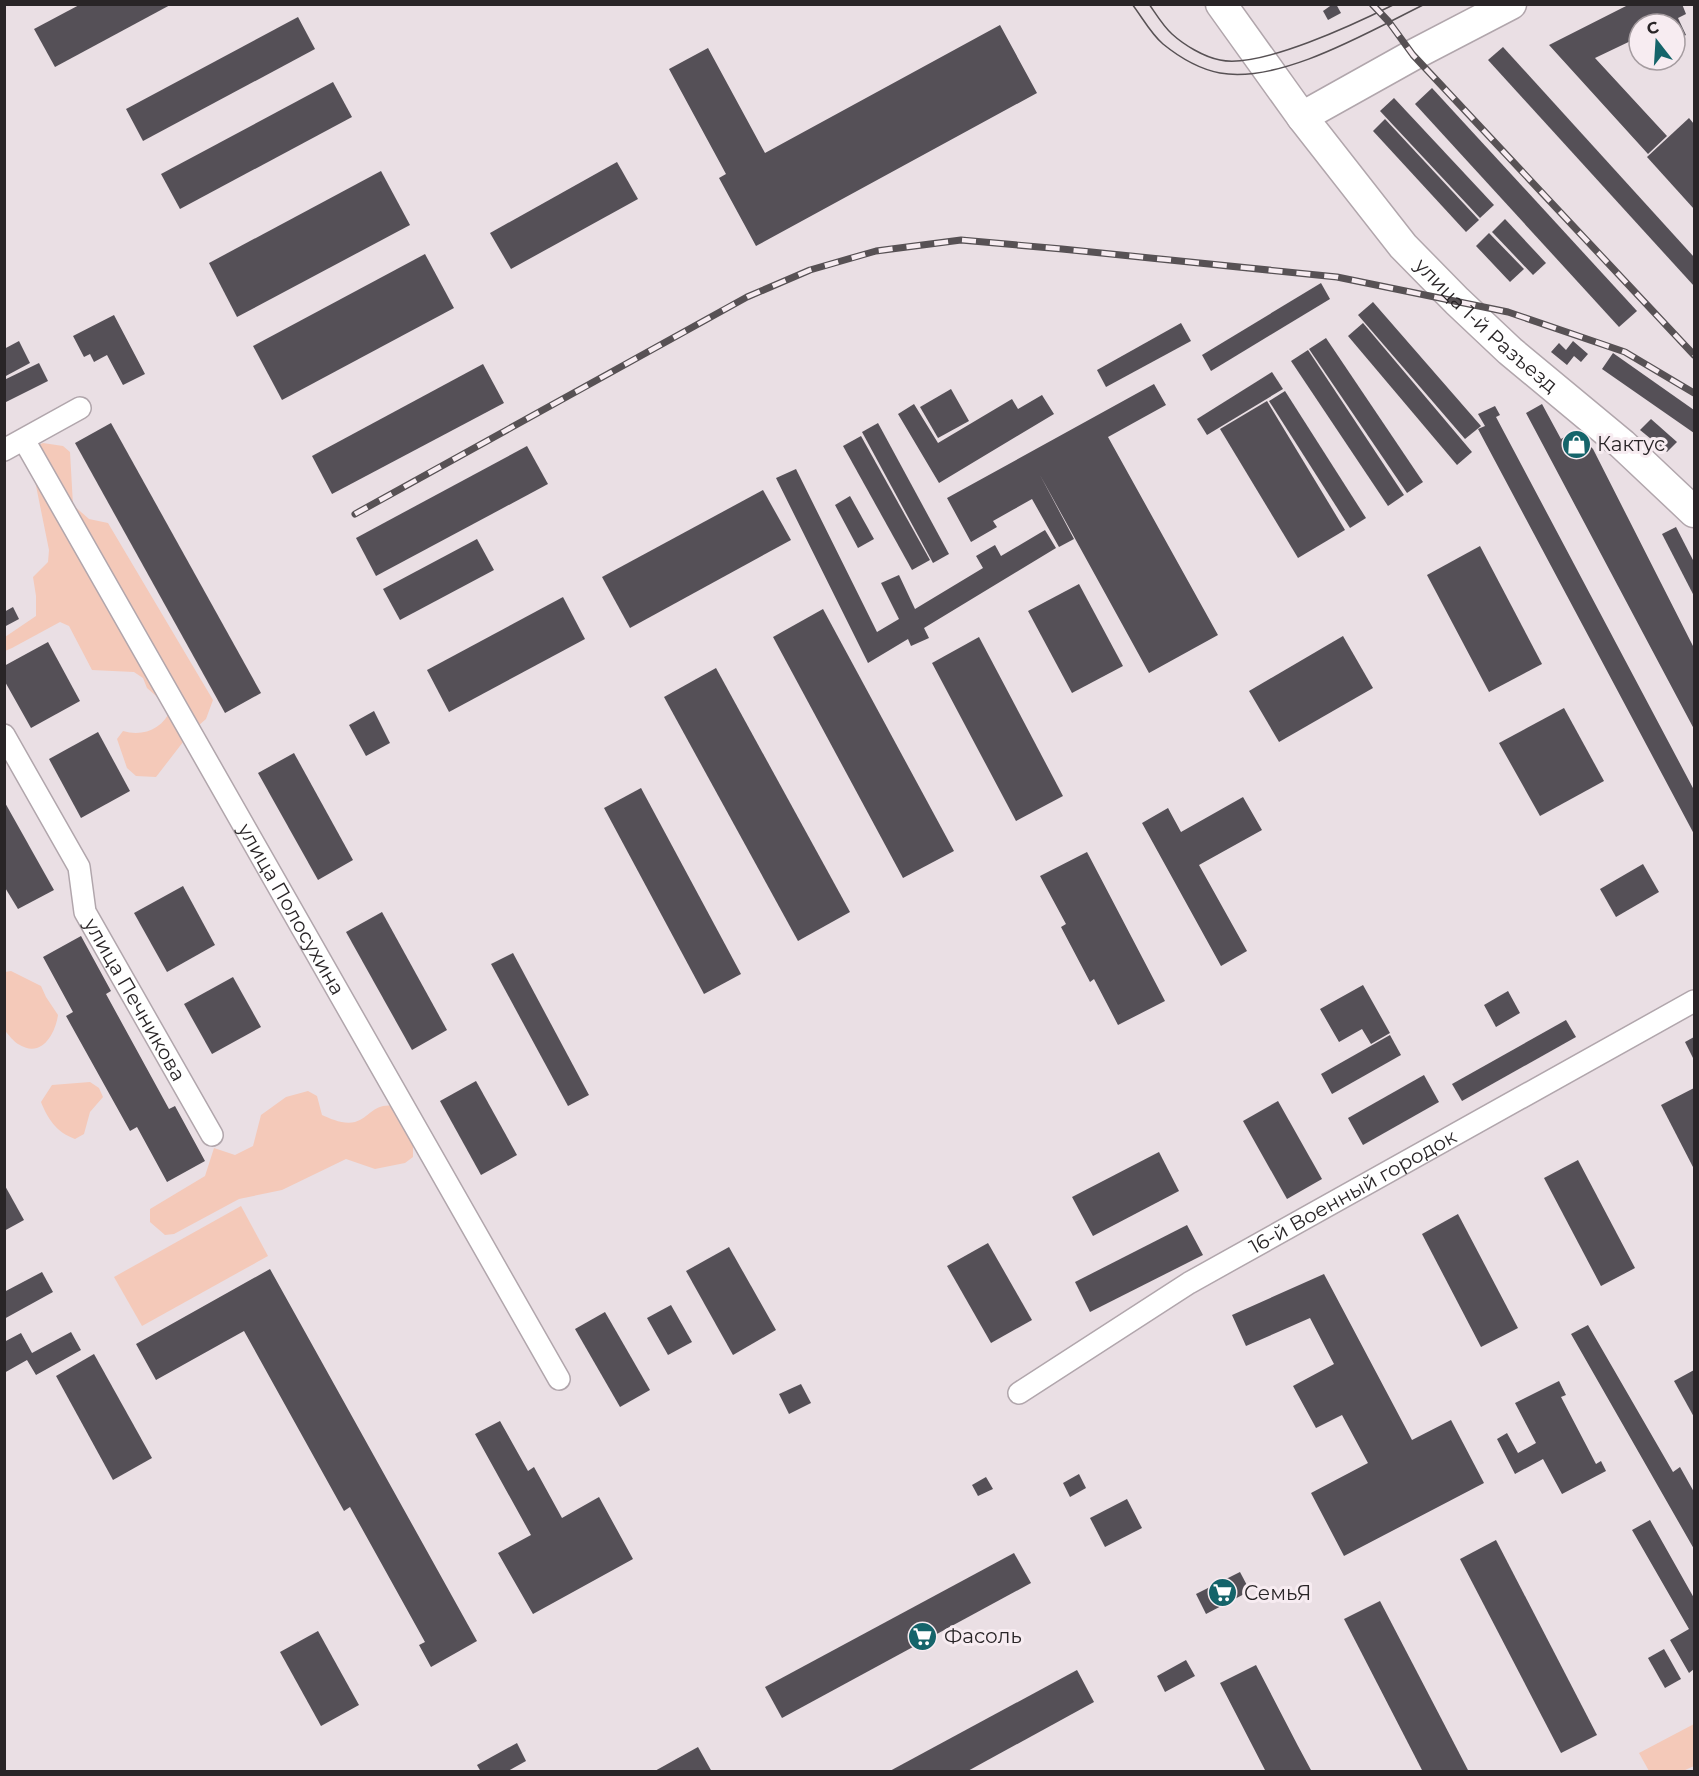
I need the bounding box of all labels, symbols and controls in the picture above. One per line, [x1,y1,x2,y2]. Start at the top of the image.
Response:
north arrow [1627,12,1687,72]
text: С [1644,17,1661,39]
street label: улица 1-й Разъезд [1409,253,1563,398]
shop icon: Кактус [1560,428,1592,460]
place label: Кактус [1597,432,1665,456]
street label: улица Полосухина [232,818,350,999]
street label: улица Печникова [78,913,191,1085]
street label: 16-й Военный городок [1245,1124,1461,1259]
supermarket icon: СемьЯ [1207,1577,1239,1609]
place label: СемьЯ [1244,1581,1311,1605]
supermarket icon: Фасоль [907,1620,939,1652]
place label: Фасоль [944,1624,1022,1648]

